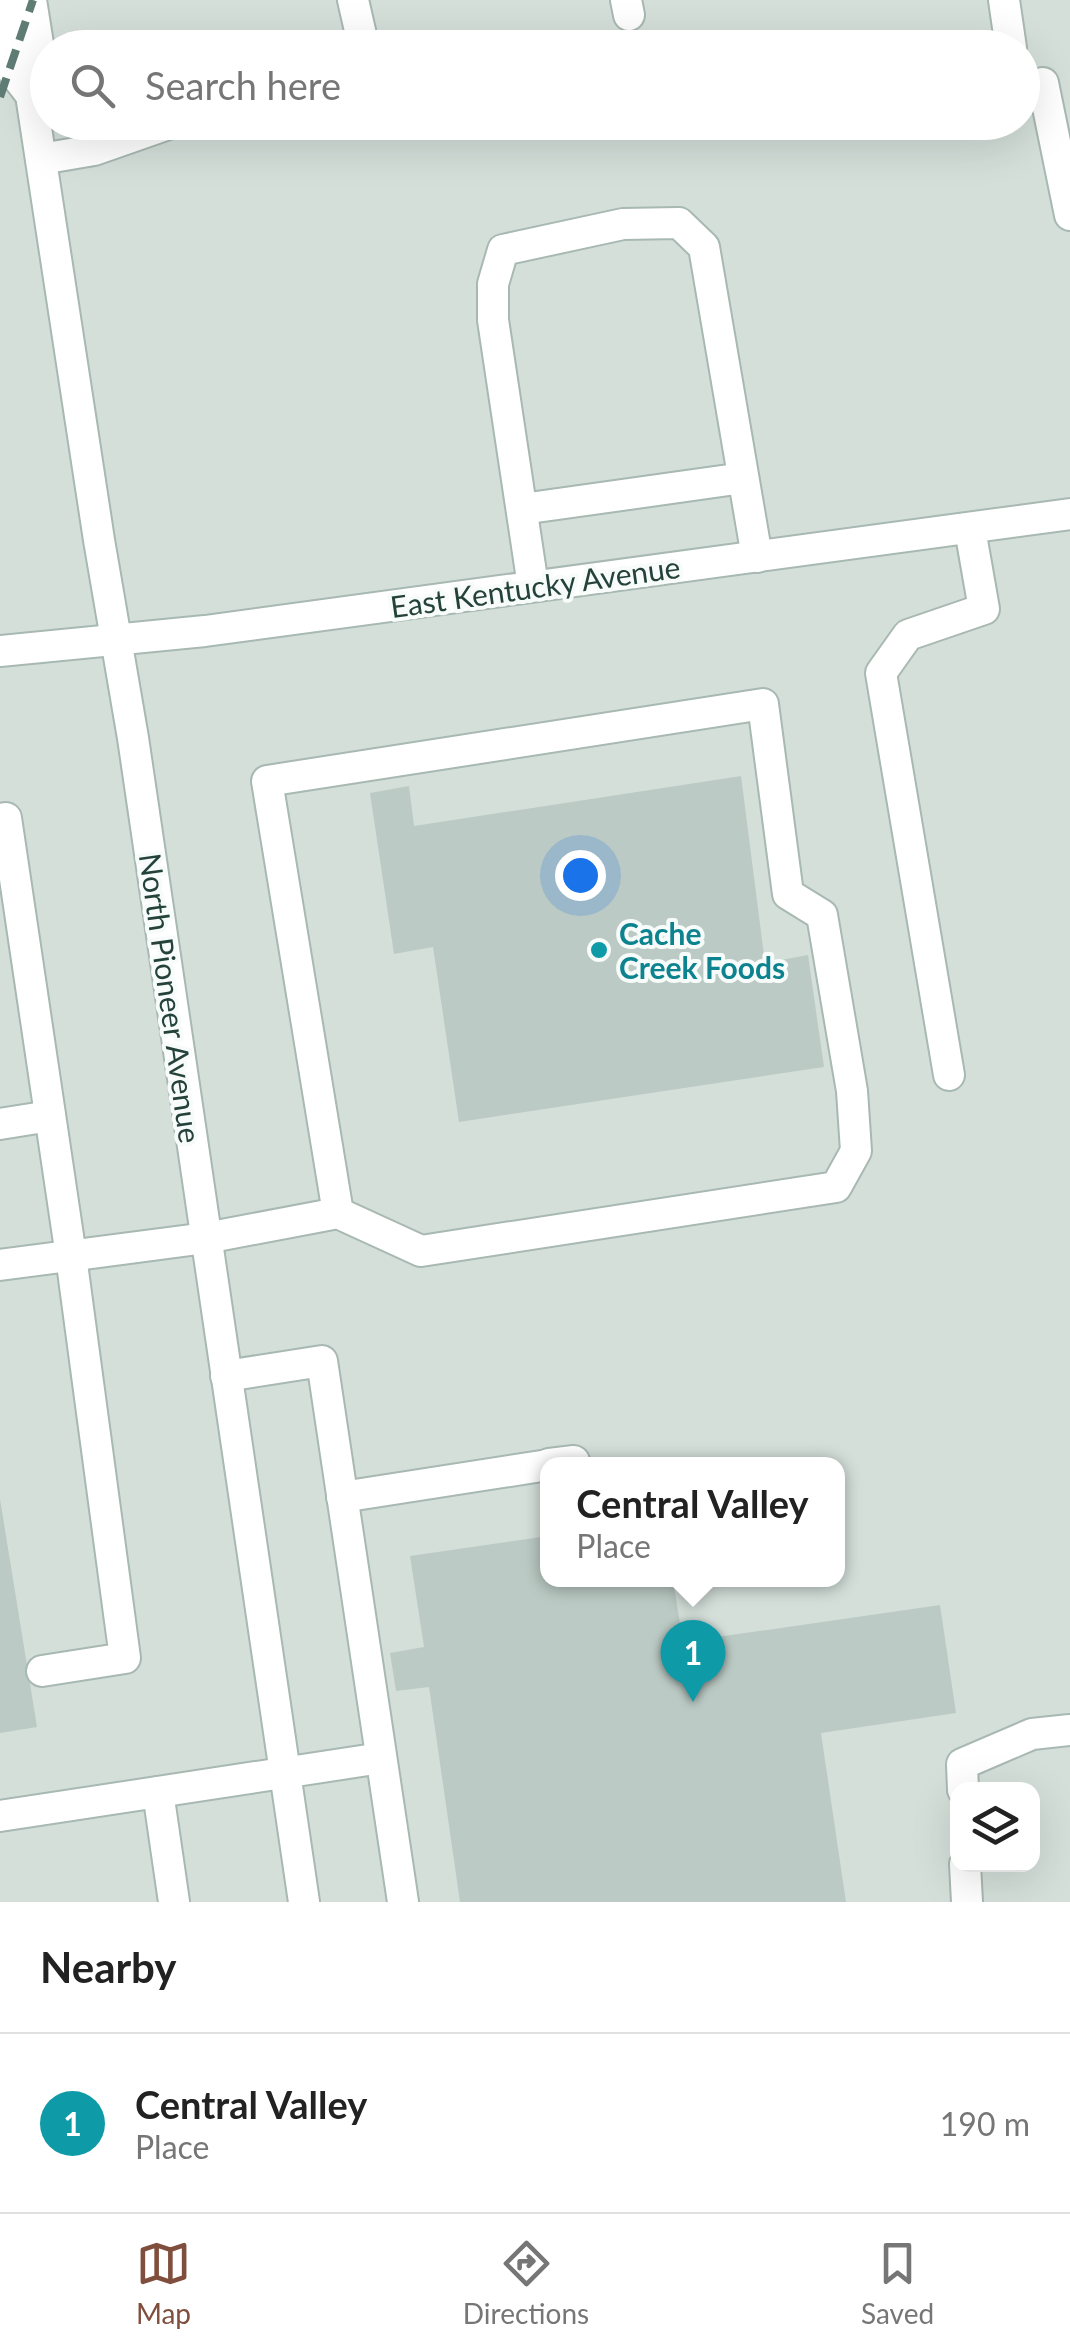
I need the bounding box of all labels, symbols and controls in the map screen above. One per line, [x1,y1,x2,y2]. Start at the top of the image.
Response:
search box [30,30,1040,140]
icon: search [65,58,120,113]
text: Search here [145,62,341,108]
street label: East Kentucky Avenue [388,548,682,624]
your location [555,850,606,901]
street label: North Pioneer Avenue [133,851,209,1145]
place label: Cache Creek Foods [619,915,785,985]
marker: Cache Creek Foods [588,939,610,961]
popup [540,1457,845,1587]
text: Central Valley [576,1480,809,1526]
text: Place [576,1526,651,1565]
pin: 1 [660,1620,726,1702]
map controls [950,1782,1040,1872]
button: layers [950,1782,1040,1872]
text: Nearby [40,1942,177,1992]
text: Central Valley [135,2081,367,2127]
text: 1 [63,2104,82,2143]
text: 190 m [940,2104,1030,2143]
text: Place [135,2127,209,2166]
tab: Map [136,2236,191,2330]
tab: Directions [463,2236,589,2330]
tab: Saved [861,2236,934,2330]

